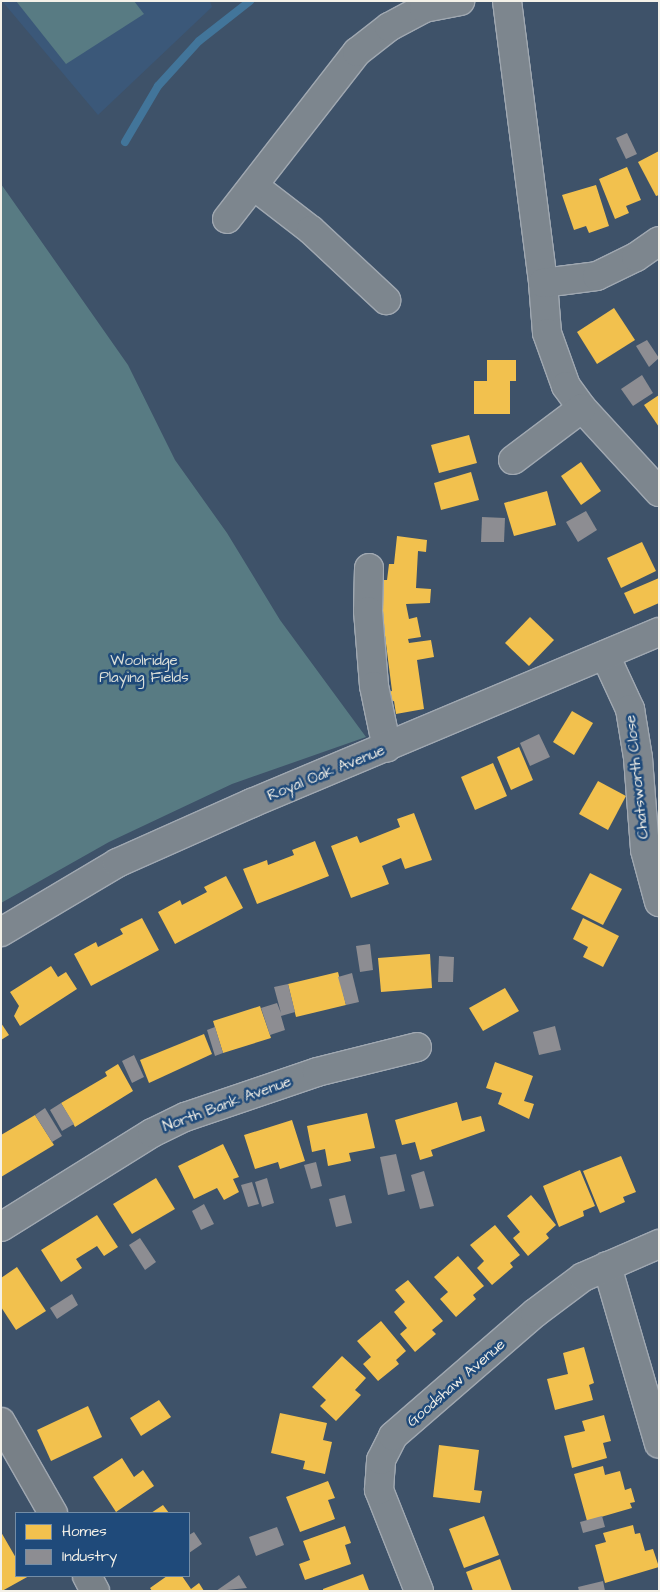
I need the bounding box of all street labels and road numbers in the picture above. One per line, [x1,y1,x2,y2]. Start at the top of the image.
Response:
street label: Chatsworth Close [622,714,652,840]
street label: Royal Oak Avenue [265,741,387,805]
street label: North Bank Avenue [160,1072,294,1136]
street label: Goodshaw Avenue [403,1335,509,1431]

